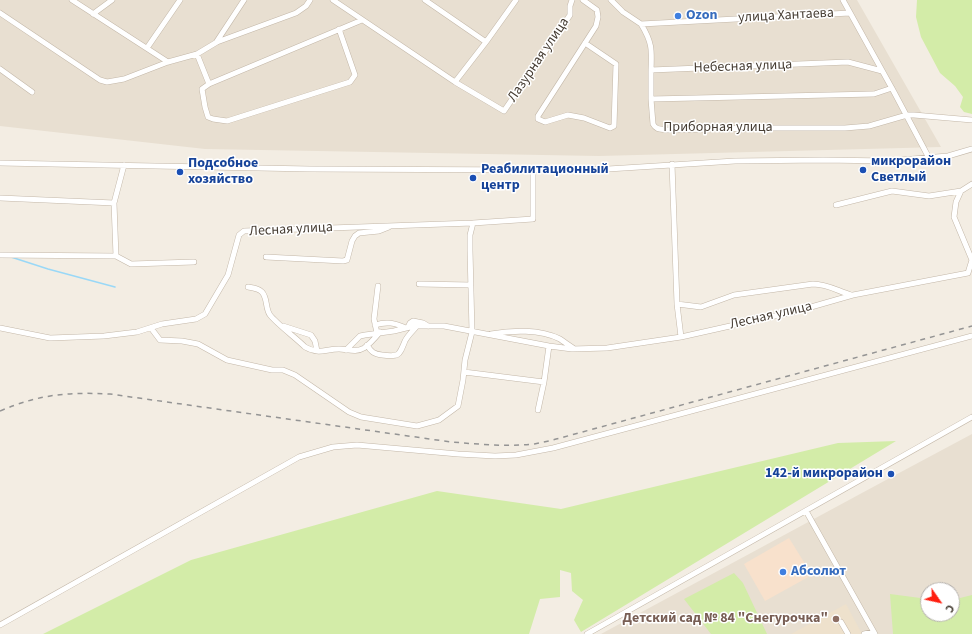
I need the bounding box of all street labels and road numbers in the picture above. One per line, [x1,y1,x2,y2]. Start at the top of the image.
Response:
street label: улица Хантаева [738,5,834,27]
street label: Лазурная улица [505,15,573,105]
street label: Небесная улица [693,57,793,77]
street label: Приборная улица [663,120,773,136]
street label: Лесная улица [249,219,333,241]
street label: Лесная улица [728,298,814,334]

